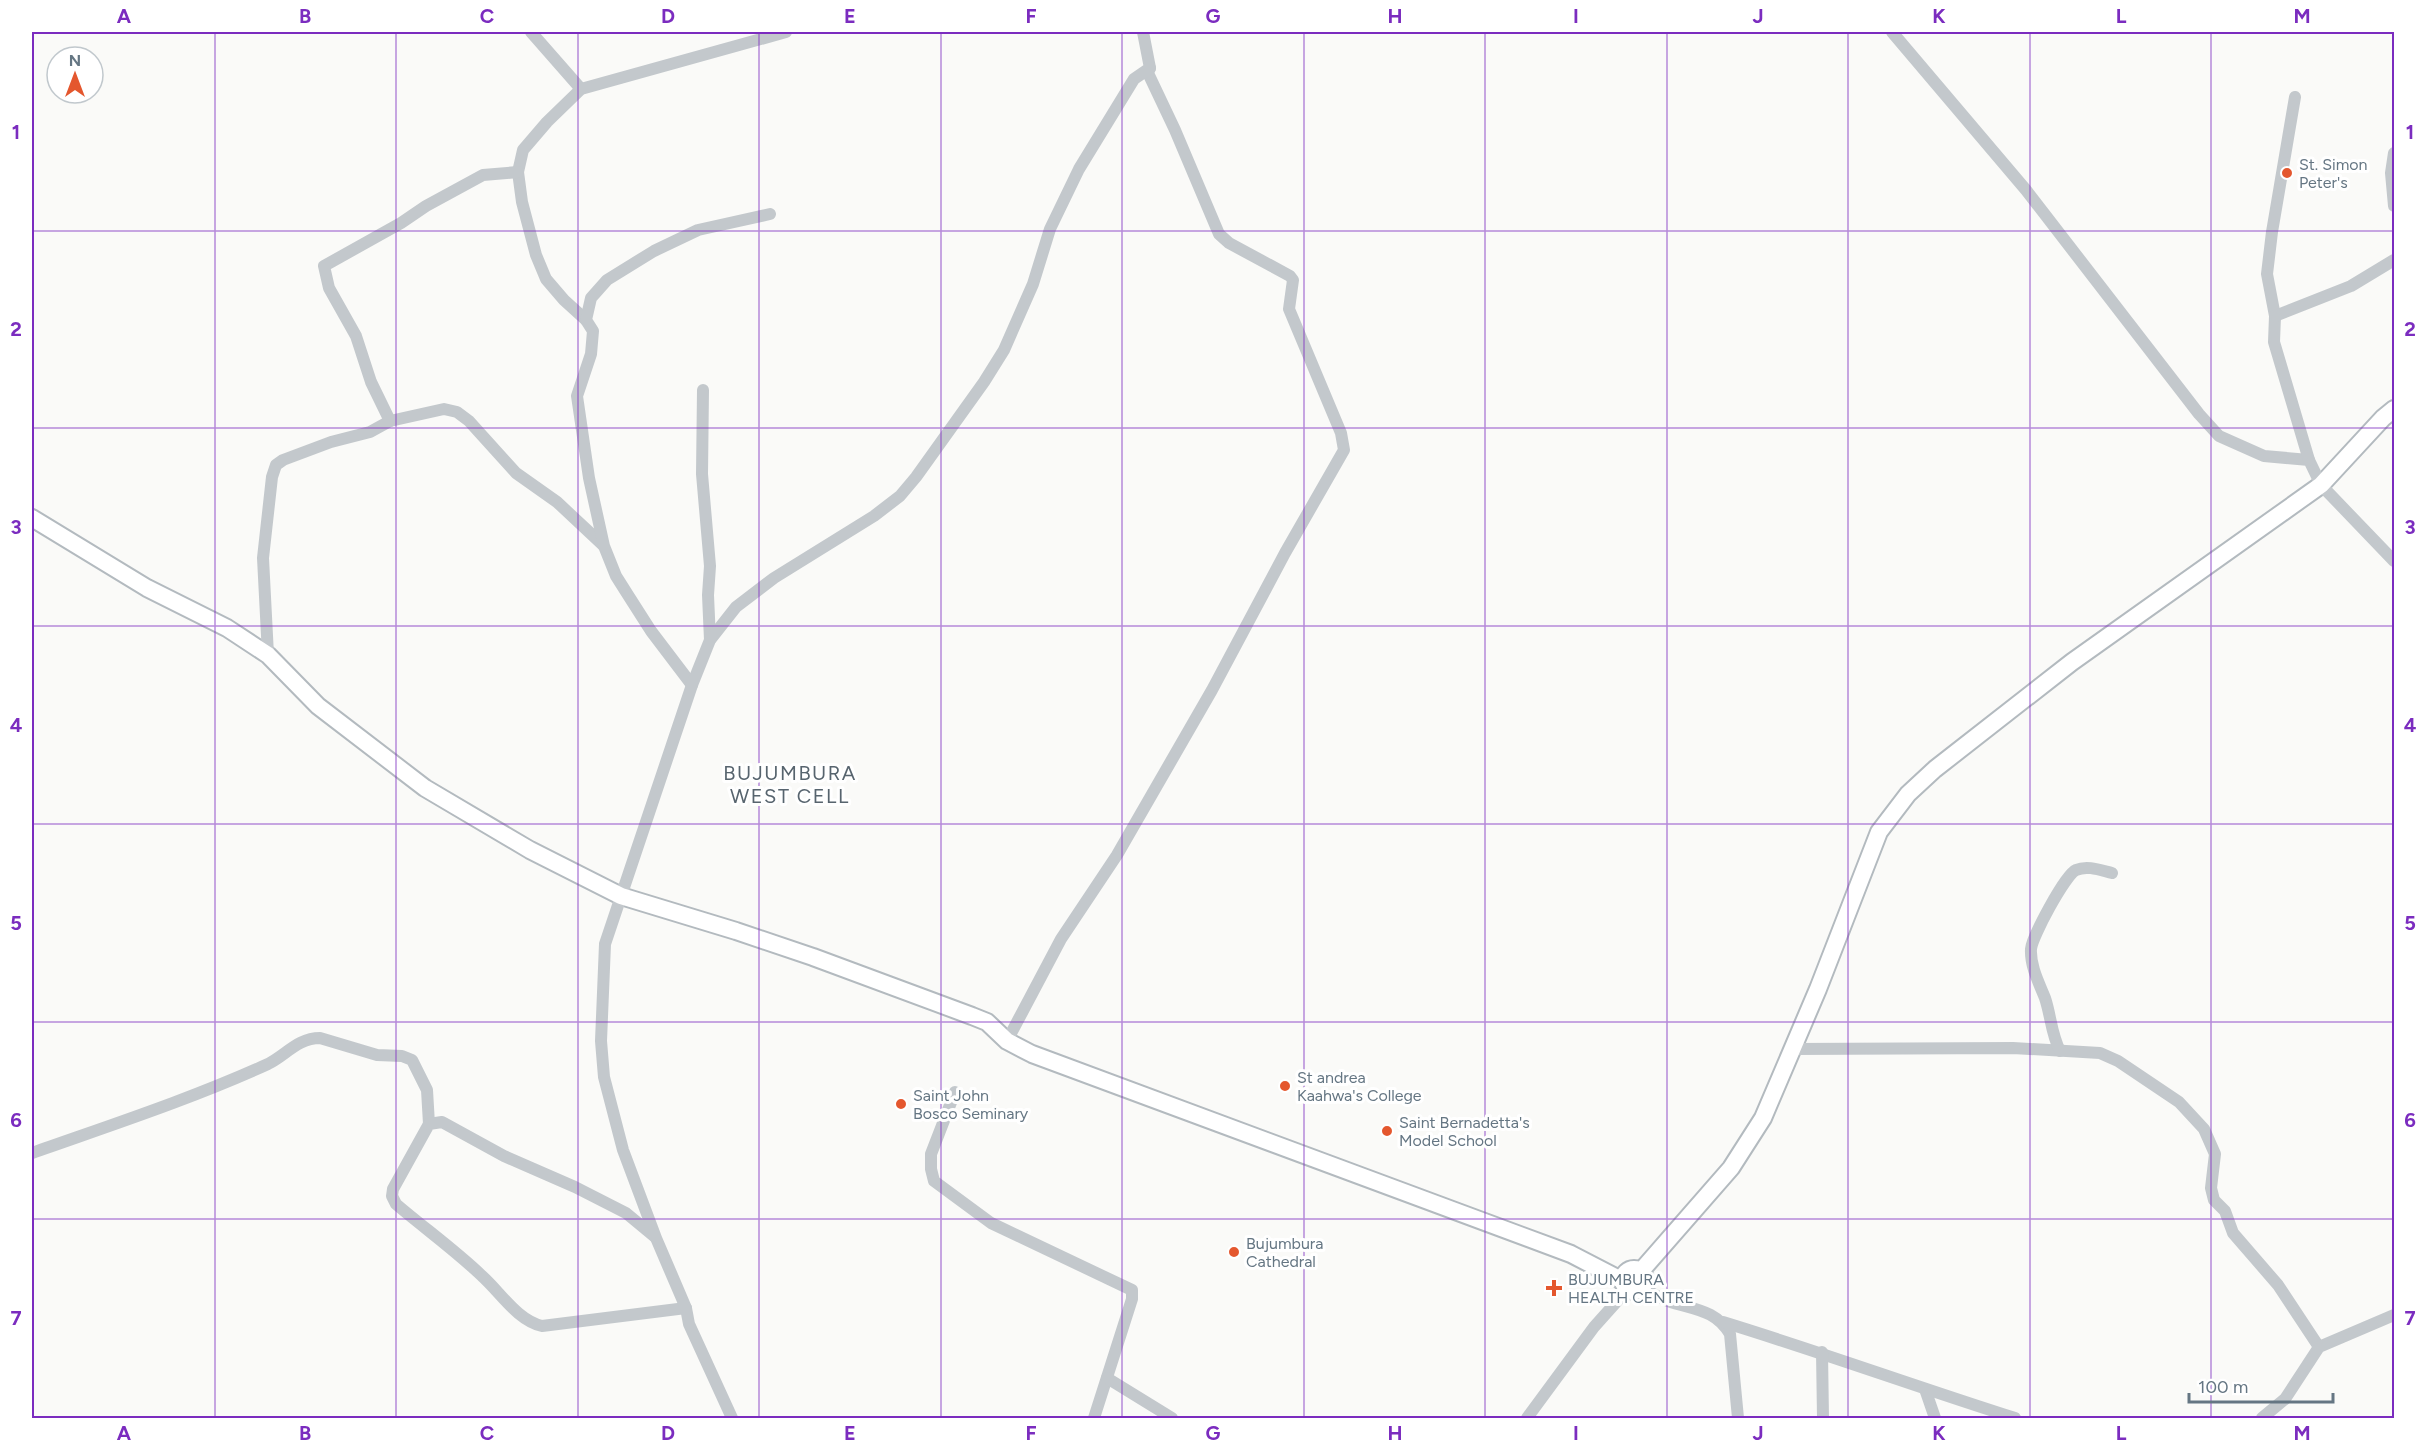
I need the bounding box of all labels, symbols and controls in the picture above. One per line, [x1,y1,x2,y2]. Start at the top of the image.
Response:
text: A [117,4,132,28]
text: B [299,4,311,28]
text: C [480,4,494,28]
text: D [661,4,675,28]
text: E [844,4,856,28]
text: F [1025,4,1037,28]
text: G [1206,4,1221,28]
text: H [1388,4,1403,28]
text: I [1573,4,1579,28]
text: J [1752,4,1764,28]
text: K [1932,4,1946,28]
text: L [2116,4,2127,28]
text: M [2293,4,2311,28]
north arrow [45,45,105,105]
text: N [69,51,81,70]
text: 1 [12,120,20,144]
text: 1 [2406,120,2414,144]
place label: St. Simon Peter's [2299,155,2368,192]
marker: St. Simon Peter's [2280,166,2294,180]
text: 2 [10,317,22,341]
text: 2 [2404,317,2416,341]
text: 3 [10,515,22,539]
text: 3 [2404,515,2416,539]
text: 4 [10,713,23,737]
text: 4 [2404,713,2417,737]
district label: BUJUMBURA WEST CELL [723,761,857,808]
text: 5 [10,911,22,935]
text: 5 [2404,911,2416,935]
place label: St andrea Kaahwa's College [1297,1068,1422,1105]
marker: St andrea Kaahwa's College [1278,1079,1292,1093]
place label: Saint John Bosco Seminary [913,1086,1029,1123]
marker: Saint John Bosco Seminary [894,1097,908,1111]
text: 6 [10,1108,22,1132]
text: 6 [2404,1108,2416,1132]
place label: Saint Bernadetta's Model School [1399,1113,1530,1150]
marker: Saint Bernadetta's Model School [1380,1124,1394,1138]
place label: Bujumbura Cathedral [1246,1234,1323,1271]
marker: Bujumbura Cathedral [1227,1245,1241,1259]
place label: BUJUMBURA HEALTH CENTRE [1568,1270,1694,1307]
marker: BUJUMBURA HEALTH CENTRE [1545,1279,1563,1297]
text: 7 [10,1306,22,1330]
text: 7 [2404,1306,2416,1330]
scale bar [2189,1366,2333,1404]
text: 100 m [2198,1376,2248,1398]
text: A [117,1421,132,1445]
text: B [299,1421,311,1445]
text: C [480,1421,494,1445]
text: D [661,1421,675,1445]
text: E [844,1421,856,1445]
text: F [1025,1421,1037,1445]
text: G [1206,1421,1221,1445]
text: H [1388,1421,1403,1445]
text: I [1573,1421,1579,1445]
text: J [1752,1421,1764,1445]
text: K [1932,1421,1946,1445]
text: L [2116,1421,2127,1445]
text: M [2293,1421,2311,1445]

